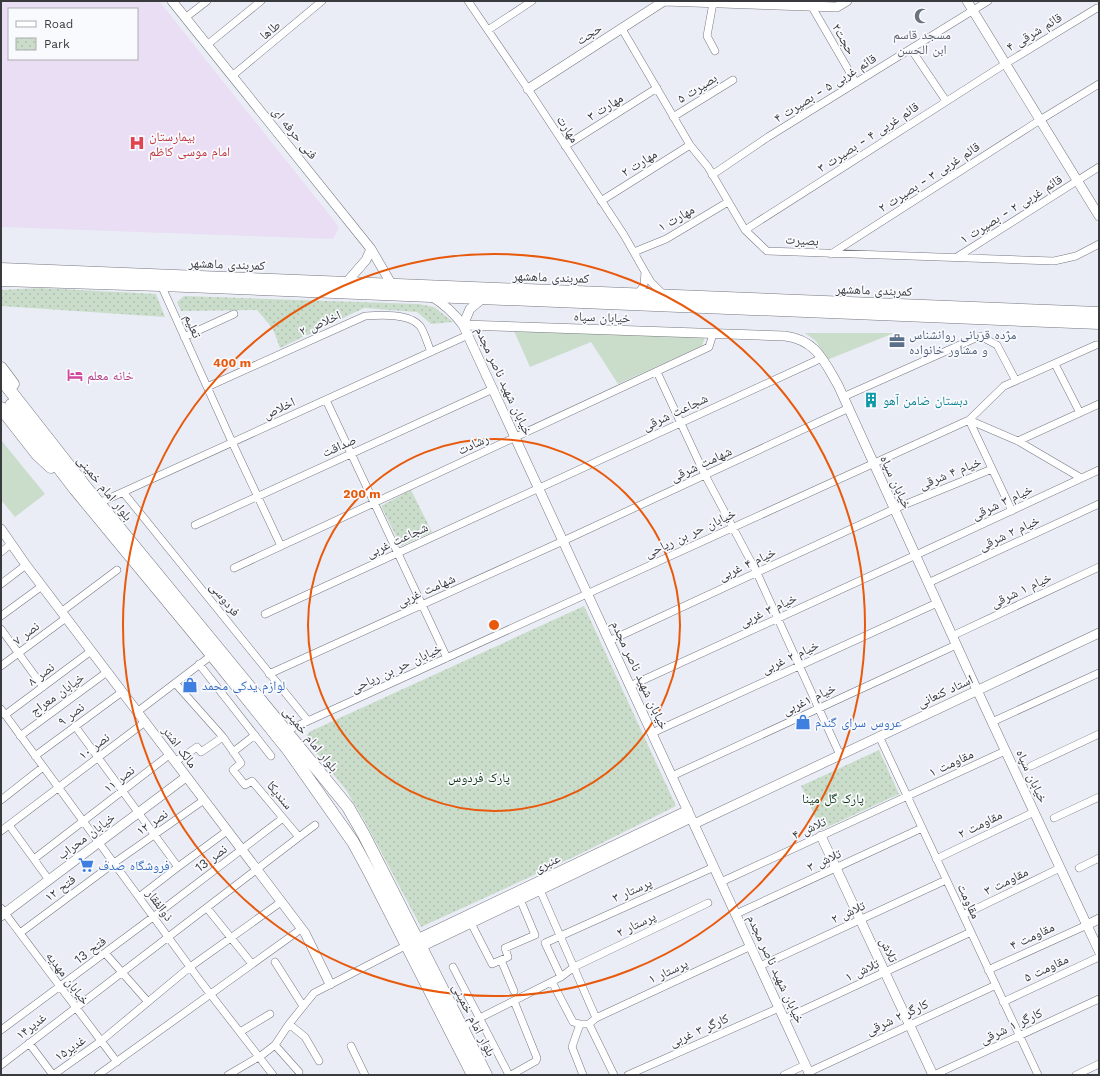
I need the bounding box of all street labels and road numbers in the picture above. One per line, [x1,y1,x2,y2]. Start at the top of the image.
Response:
street label: قائم شرقی ۴ [1004,10,1065,55]
street label: طاها [257,17,283,43]
street label: حجت [573,20,605,48]
street label: حجت۲ [829,21,859,57]
street label: قائم غربی ۵ - بصیرت ۴ [771,50,879,126]
street label: بصیرت ۵ [674,70,720,107]
street label: مهارت ۳ [584,90,626,125]
street label: قائم غربی ۴ - بصیرت ۳ [815,99,922,176]
street label: فنی حرفه ای [269,104,321,163]
street label: مهارت [553,113,582,146]
street label: قائم غربی ۳ - بصیرت ۲ [876,139,983,216]
street label: مهارت ۲ [618,146,660,181]
street label: قائم غربی ۲ - بصیرت ۱ [957,171,1065,247]
street label: مهارت ۱ [655,202,697,235]
street label: بصیرت [785,232,819,249]
street label: کمربندی ماهشهر [187,255,266,274]
street label: کمربندی ماهشهر [511,268,590,287]
street label: کمربندی ماهشهر [834,281,913,300]
street label: اخلاص ۲ [297,307,343,340]
street label: خیابان سپاه [573,309,631,327]
street label: تعلیم [180,312,205,341]
street label: خیابان شهید ناصر مجدم [471,324,536,438]
street label: شجاعت شرقی [640,390,710,435]
street label: اخلاص [261,394,298,423]
street label: رشادت [455,430,491,459]
street label: صداقت [320,432,358,460]
street label: شهامت شرقی [668,443,734,486]
street label: بلوار امام خمینی [73,452,136,524]
street label: خیابان سپاه [876,453,915,511]
street label: خیام ۴ شرقی [917,454,984,493]
street label: خیام ۳ شرقی [969,481,1035,524]
street label: خیابان حر بن ریاحی [642,505,738,562]
street label: خیام ۲ شرقی [976,512,1042,555]
street label: شجاعت غربی [364,519,431,562]
street label: خیام ۴ غربی [716,544,779,585]
street label: خیام ۱ شرقی [988,569,1054,612]
street label: شهامت غربی [395,571,458,610]
street label: فردوسی [206,579,243,620]
street label: خیام ۳ غربی [737,590,800,631]
street label: نصر ۷ [10,618,43,649]
street label: خیابان شهید ناصر مجدم [607,618,672,732]
street label: خیام ۲ غربی [759,637,822,678]
street label: خیابان حر بن ریاحی [348,640,444,697]
street label: نصر ۸ [25,659,58,690]
street label: خیابان معراج [27,669,88,720]
street label: استاد کنعانی [915,672,976,711]
street label: خیام ۱غربی [780,680,839,719]
street label: نصر ۹ [55,699,88,730]
street label: بلوار امام خمینی [279,703,342,775]
street label: مالک اشتر [158,722,200,771]
street label: نصر ۱۰ [75,729,113,763]
street label: مقاومت ۱ [926,746,976,781]
street label: خیابان سپاه [1012,747,1051,805]
street label: نصر ۱۱ [101,762,138,796]
street label: سندیکا [264,778,296,812]
street label: نصر ۱۲ [133,806,171,839]
street label: مقاومت ۲ [956,807,1005,842]
street label: خیابان محراب [54,810,118,863]
street label: تلاش ۴ [790,814,829,843]
street label: نصر 13 [192,841,231,876]
street label: تلاش ۳ [805,846,844,875]
street label: عنبری [531,850,563,877]
street label: مقاومت ۳ [982,864,1031,899]
street label: فتح ۱۲ [42,872,80,906]
street label: پرستار ۳ [610,875,655,906]
street label: مقاومت [954,881,984,921]
street label: ذوالفقار [142,885,177,924]
street label: تلاش ۲ [829,898,868,927]
street label: پرستار ۲ [614,908,659,941]
street label: خیابان شهید ناصر مجدم [743,912,808,1026]
street label: مقاومت ۴ [1007,919,1057,954]
street label: فتح 13 [71,933,110,968]
street label: تلاش [876,935,901,965]
street label: خیابان مهدیه [42,949,93,1008]
street label: مقاومت ۵ [1021,951,1071,986]
street label: پرستار ۱ [646,955,691,988]
street label: تلاش ۱ [843,956,882,985]
street label: بلوار امام خمینی [448,981,499,1059]
street label: کارگر ۲ شرقی [863,996,932,1039]
street label: کارگر ۱ شرقی [977,1005,1046,1048]
street label: غدیر۱۴ [13,1009,50,1043]
street label: کارگر ۳ غربی [667,1010,732,1051]
street label: غدیر۱۵ [52,1032,89,1065]

